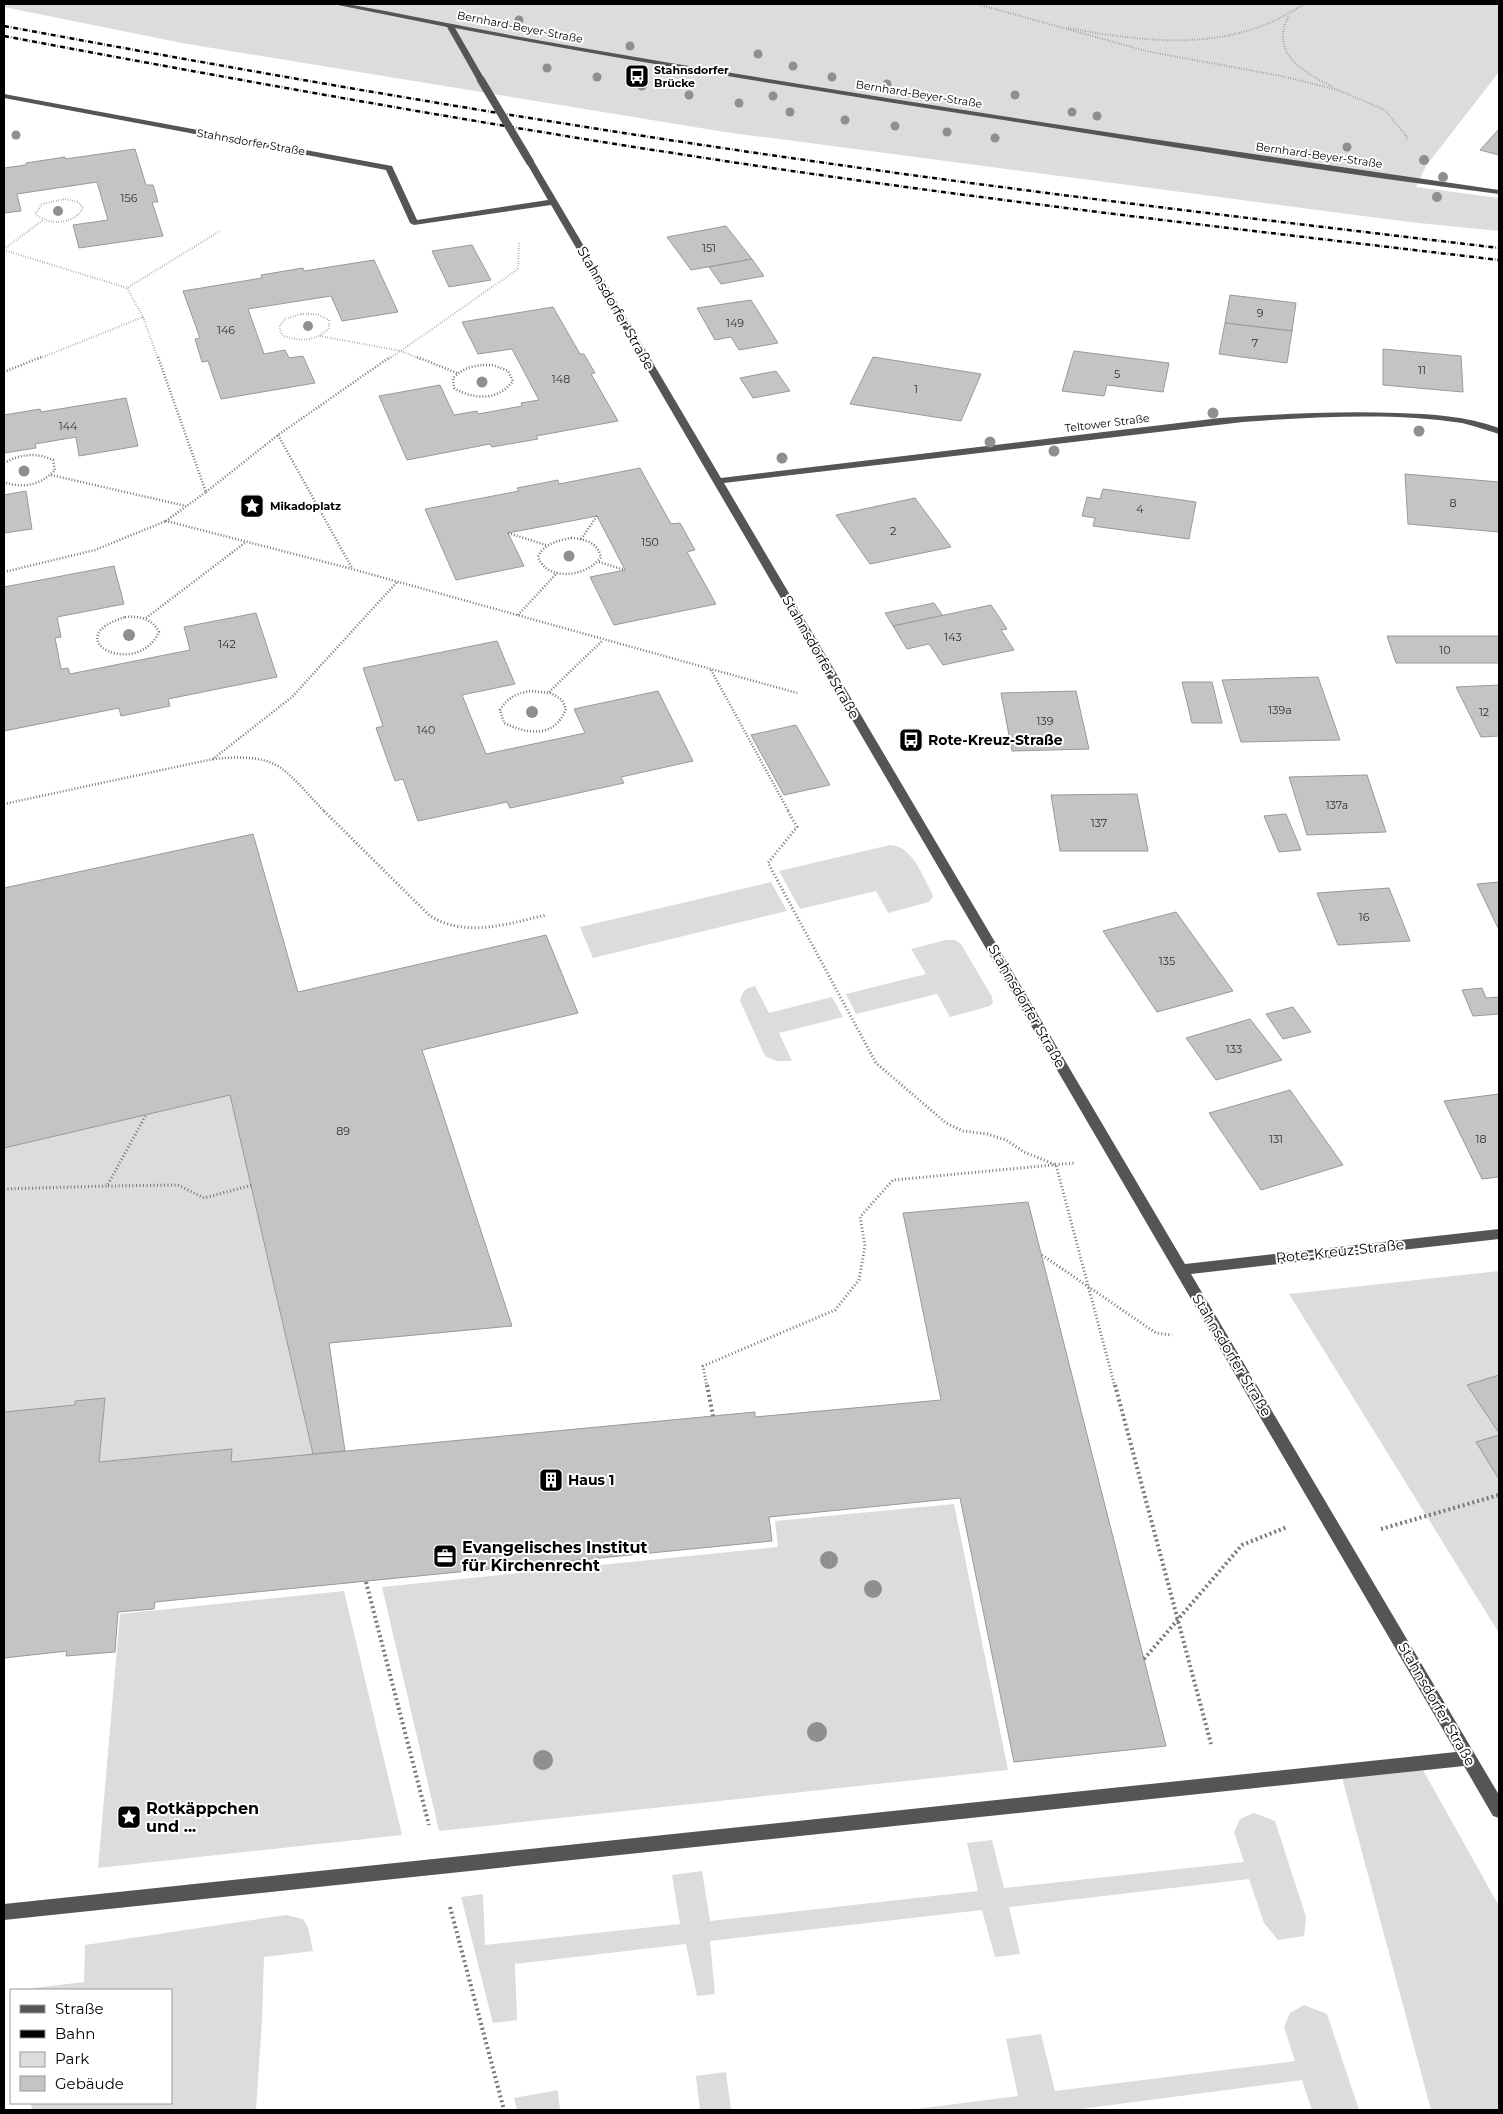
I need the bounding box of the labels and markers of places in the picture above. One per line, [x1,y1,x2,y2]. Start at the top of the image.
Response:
bus stop icon: Stahnsdorfer Brücke [624,63,650,89]
place label: Stahnsdorfer Brücke [654,63,729,90]
place icon: Mikadoplatz [239,493,265,519]
place label: Mikadoplatz [270,499,341,513]
bus stop icon: Rote-Kreuz-Straße [898,727,924,753]
place label: Rote-Kreuz-Straße [928,731,1063,749]
building icon: Haus 1 [538,1467,564,1493]
place label: Haus 1 [568,1471,614,1489]
place label: Evangelisches Institut für Kirchenrecht [462,1538,647,1575]
office icon: Evangelisches Institut für Kirchenrecht [432,1543,458,1569]
place label: Rotkäppchen und ... [146,1799,259,1836]
place icon: Rotkäppchen und ... [116,1804,142,1830]

